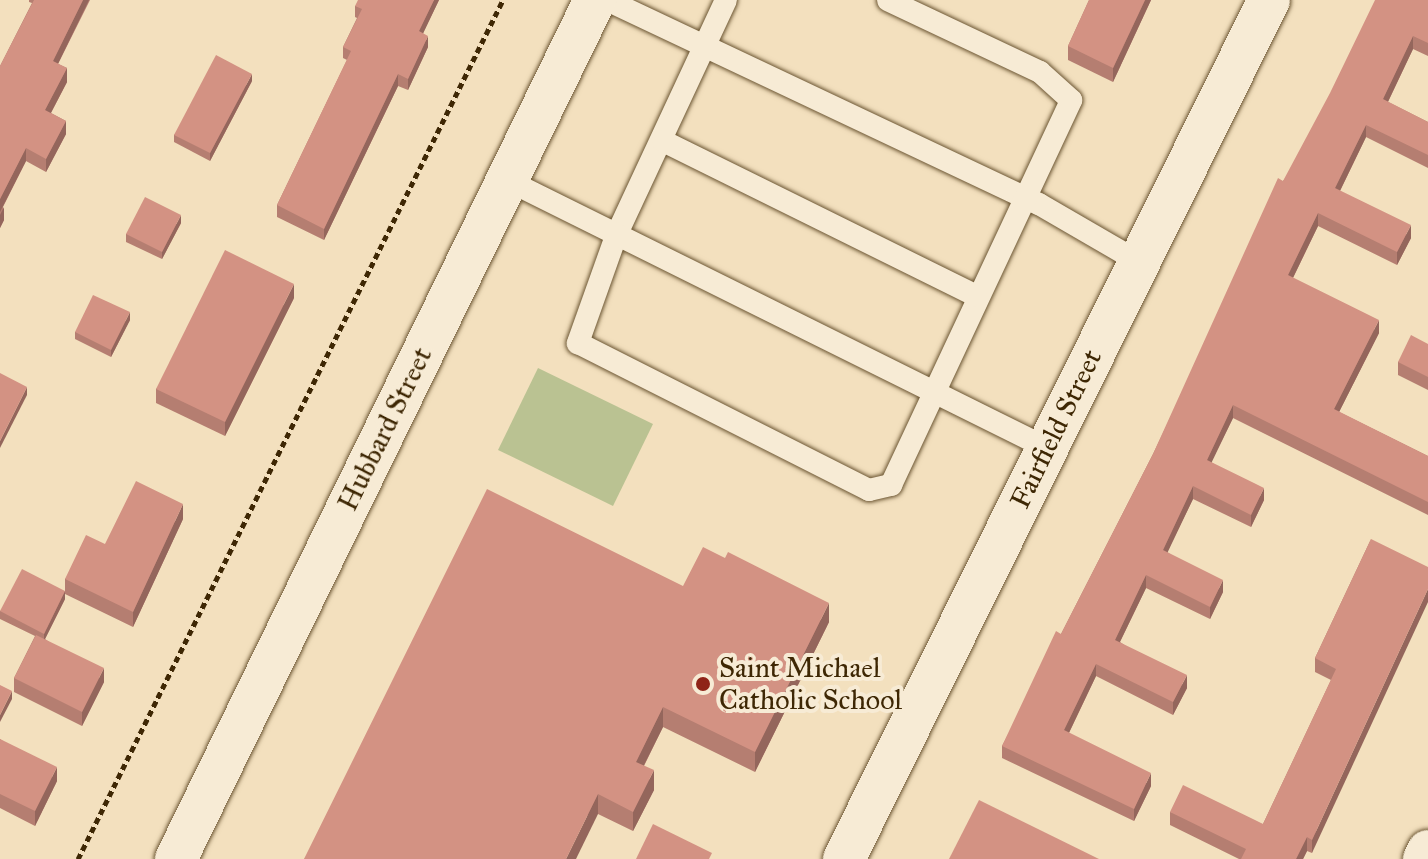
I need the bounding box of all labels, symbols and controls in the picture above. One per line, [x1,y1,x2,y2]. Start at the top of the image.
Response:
street label: Hubbard Street [331,342,439,516]
street label: Fairfield Street [1003,344,1109,514]
place label: Saint Michael Catholic School [719,651,902,717]
marker: Saint Michael Catholic School [694,675,712,693]

